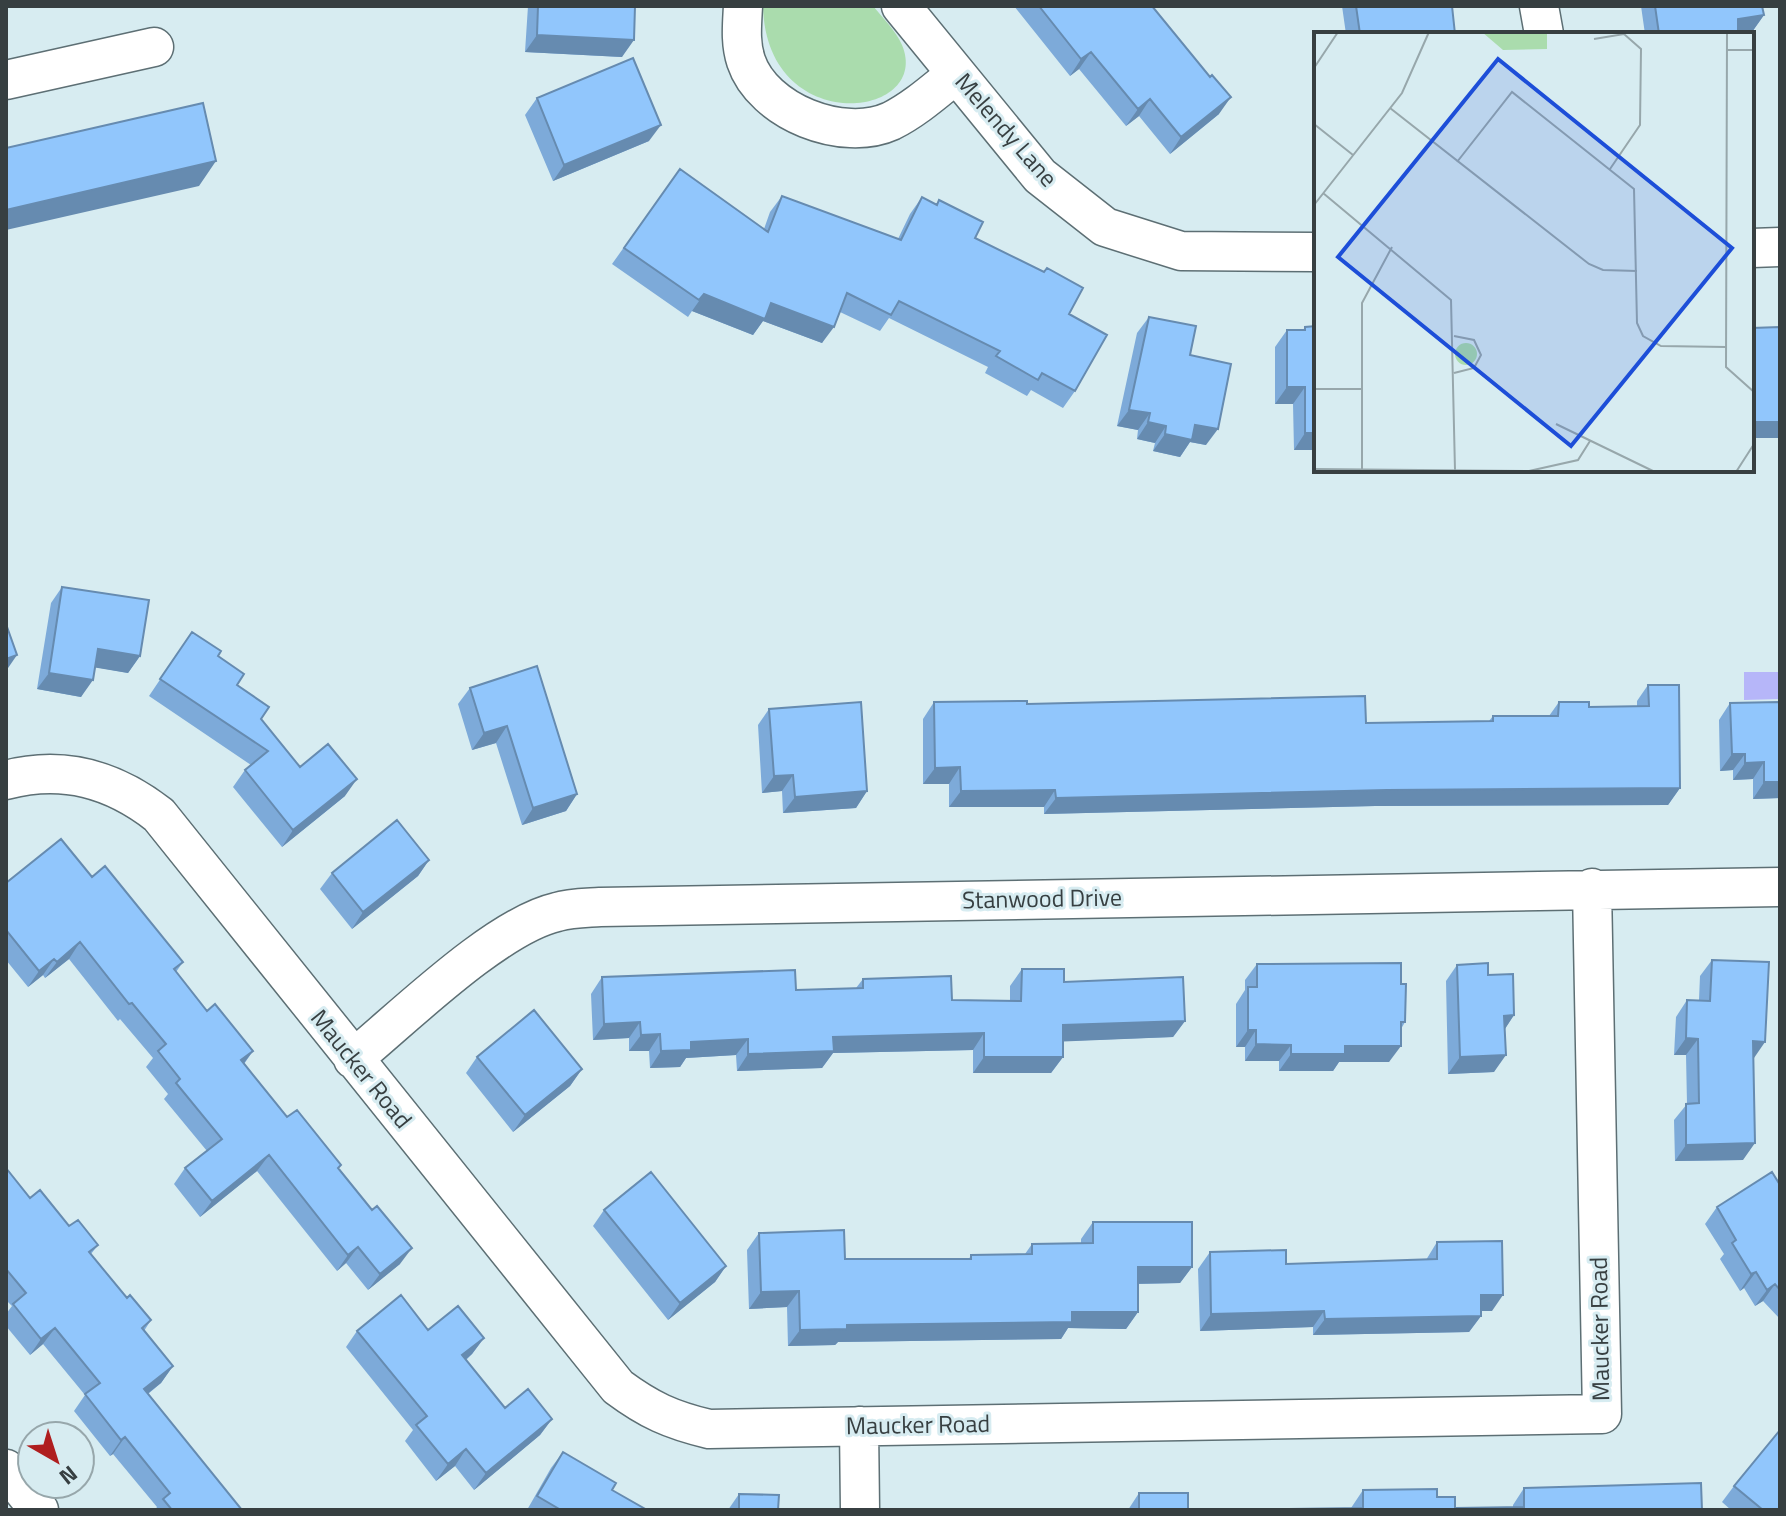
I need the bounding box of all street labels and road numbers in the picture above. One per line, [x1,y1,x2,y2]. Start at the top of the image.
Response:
street label: Melendy Lane [947,64,1067,194]
street label: Stanwood Drive [962,879,1122,917]
street label: Maucker Road [302,1001,421,1136]
street label: Maucker Road [1580,1257,1618,1401]
street label: Maucker Road [846,1405,990,1443]

